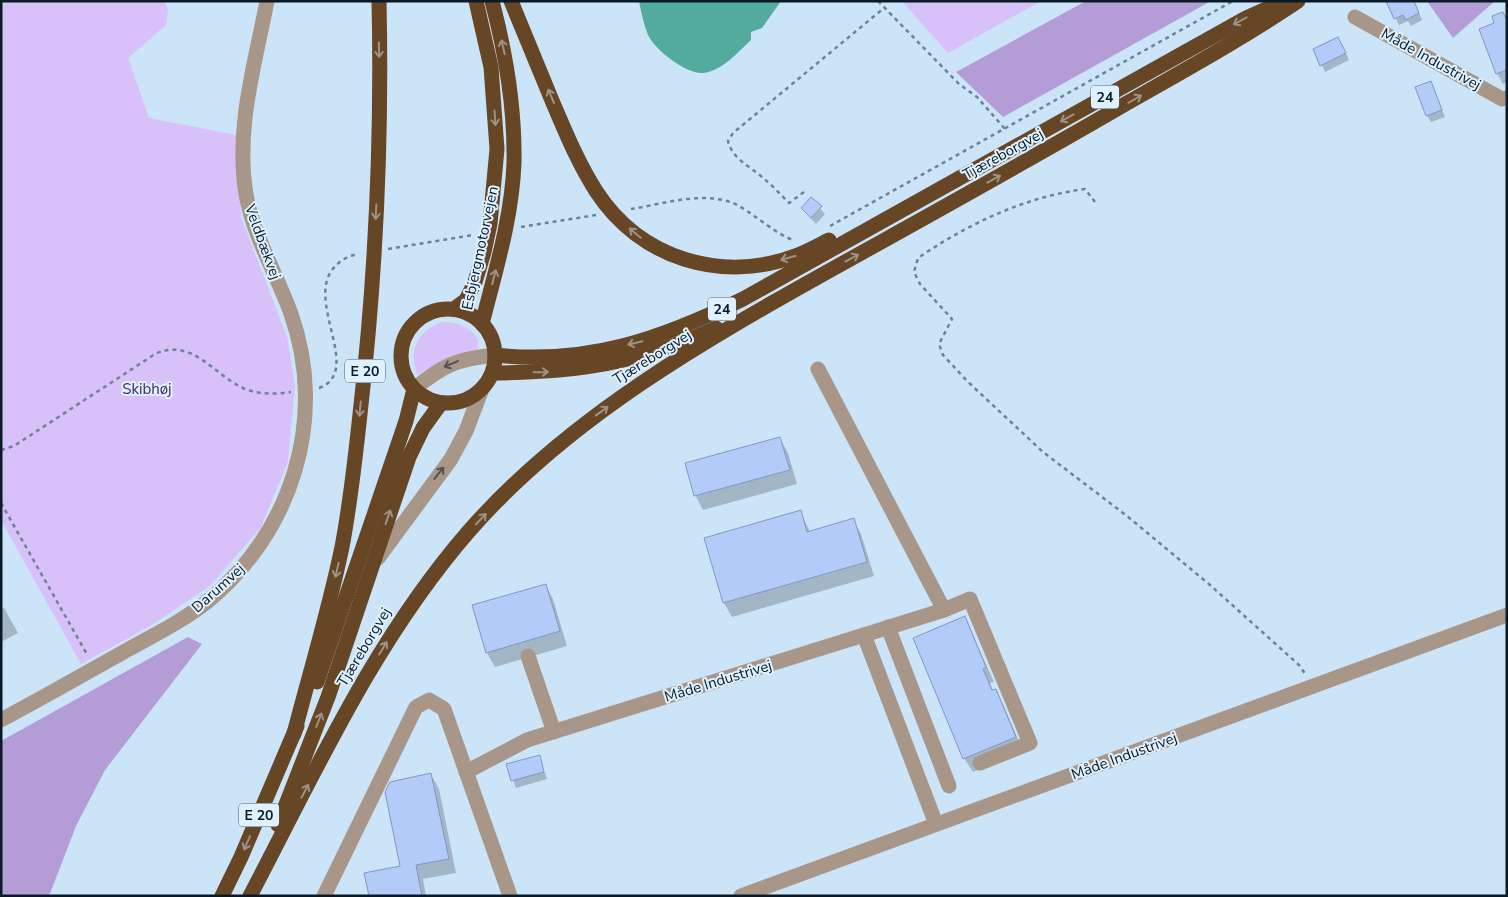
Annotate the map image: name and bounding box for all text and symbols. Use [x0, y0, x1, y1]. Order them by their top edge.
one-way arrow [1232, 16, 1247, 26]
street label: Måde Industrivej [1377, 23, 1485, 95]
one-way arrow [498, 39, 507, 55]
one-way arrow [375, 42, 384, 58]
road number: 24 [1091, 85, 1119, 108]
one-way arrow [546, 89, 555, 104]
one-way arrow [1128, 93, 1142, 103]
one-way arrow [490, 110, 500, 126]
one-way arrow [1061, 113, 1075, 123]
street label: Tjæreborgvej [959, 124, 1047, 184]
one-way arrow [986, 174, 1001, 184]
street label: Esbjergmotorvejen [457, 184, 503, 312]
street label: Veldbækvej [240, 201, 286, 282]
one-way arrow [372, 204, 381, 220]
one-way arrow [628, 227, 641, 239]
one-way arrow [844, 253, 858, 263]
one-way arrow [780, 254, 796, 263]
one-way arrow [490, 269, 499, 285]
road number: 24 [708, 298, 736, 320]
street label: Tjæreborgvej [609, 325, 695, 389]
one-way arrow [628, 339, 644, 348]
road number: E 20 [345, 360, 385, 382]
one-way arrow [444, 360, 459, 370]
one-way arrow [532, 367, 549, 377]
park label: Skibhøj [122, 379, 172, 399]
one-way arrow [356, 401, 365, 417]
one-way arrow [595, 406, 609, 416]
one-way arrow [434, 467, 445, 480]
one-way arrow [384, 509, 394, 525]
one-way arrow [475, 512, 487, 525]
street label: Darumvej [187, 559, 249, 617]
one-way arrow [332, 561, 341, 577]
street label: Tjæreborgvej [333, 604, 395, 690]
one-way arrow [378, 641, 388, 655]
street label: Måde Industrivej [662, 655, 774, 707]
one-way arrow [315, 713, 324, 728]
street label: Måde Industrivej [1068, 728, 1180, 784]
one-way arrow [300, 783, 310, 798]
road number: E 20 [239, 804, 279, 826]
one-way arrow [242, 835, 252, 850]

